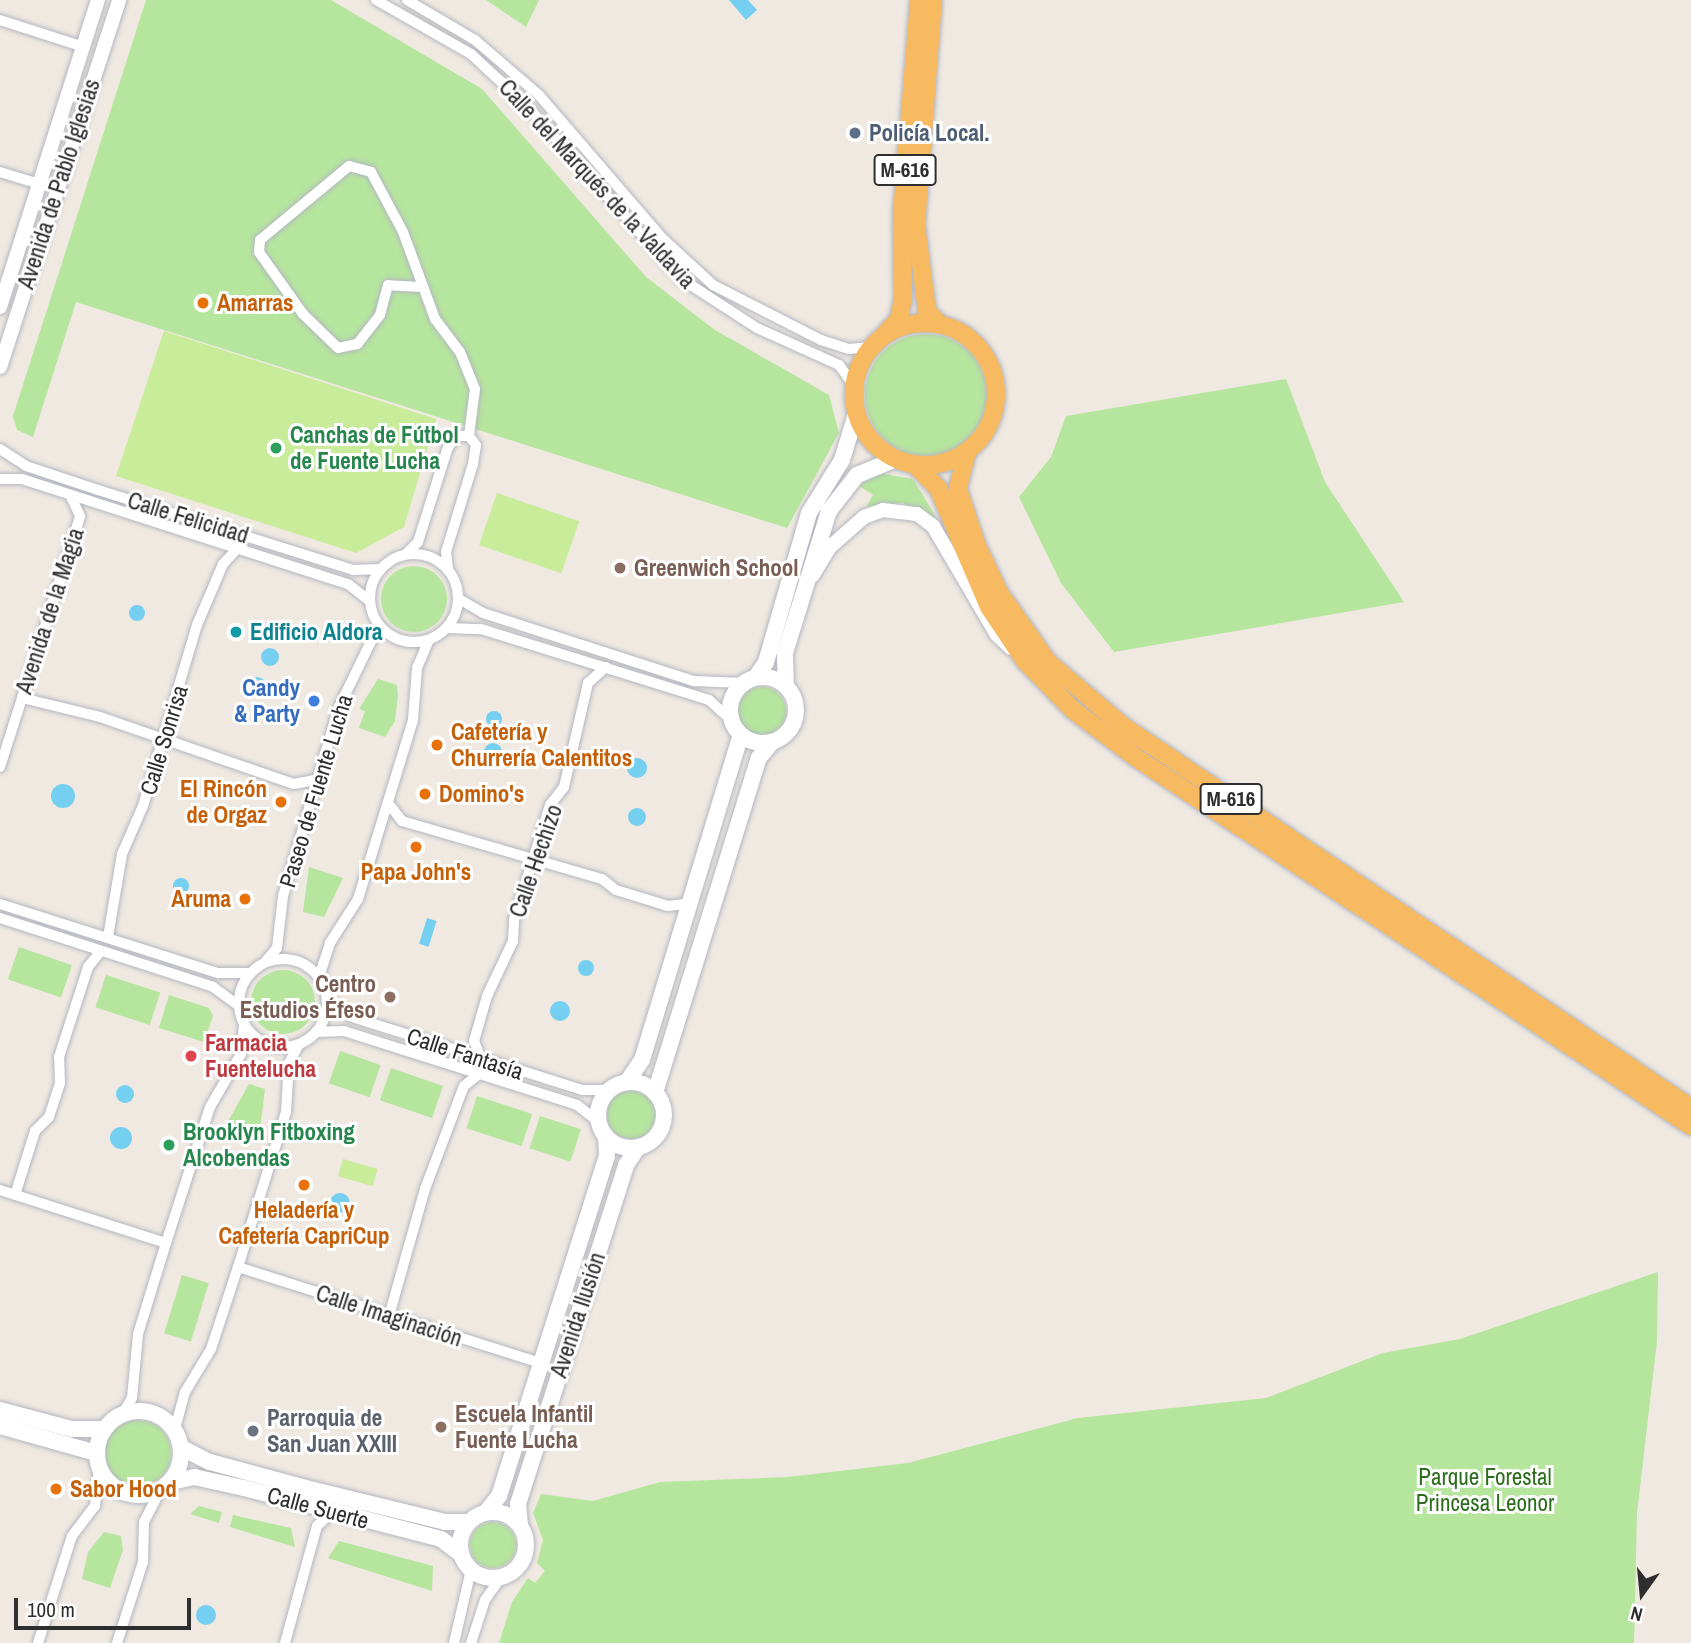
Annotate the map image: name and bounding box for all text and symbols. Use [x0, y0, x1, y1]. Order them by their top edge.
street label: Calle del Marqués de la Valdavia [493, 74, 701, 294]
street label: Avenida de Pablo Iglesias [12, 76, 106, 292]
place label: Policía Local. [869, 119, 990, 147]
marker: Policía Local. [847, 125, 863, 141]
road number: M-616 [874, 152, 936, 188]
place label: Amarras [217, 289, 294, 317]
marker: Amarras [195, 295, 211, 311]
place label: Canchas de Fútbol de Fuente Lucha [290, 421, 459, 475]
marker: Canchas de Fútbol de Fuente Lucha [268, 440, 284, 456]
street label: Calle Felicidad [124, 487, 252, 549]
street label: Avenida de la Magia [10, 525, 90, 697]
place label: Greenwich School [634, 554, 799, 582]
marker: Greenwich School [612, 560, 628, 576]
place label: Edificio Aldora [250, 618, 383, 646]
marker: Edificio Aldora [228, 624, 244, 640]
place label: Candy & Party [234, 674, 300, 728]
street label: Calle Sonrisa [134, 682, 194, 798]
street label: Paseo de Fuente Lucha [274, 691, 358, 891]
marker: Candy & Party [306, 693, 322, 709]
place label: Cafetería y Churrería Calentitos [451, 718, 632, 772]
marker: Cafetería y Churrería Calentitos [429, 737, 445, 753]
place label: El Rincón de Orgaz [180, 775, 267, 829]
place label: Domino's [439, 780, 524, 808]
road number: M-616 [1200, 782, 1262, 816]
marker: Domino's [417, 786, 433, 802]
marker: El Rincón de Orgaz [273, 794, 289, 810]
street label: Calle Hechizo [504, 801, 568, 921]
marker: Papa John's [408, 839, 424, 855]
place label: Papa John's [361, 858, 471, 886]
place label: Aruma [171, 885, 231, 913]
marker: Aruma [237, 891, 253, 907]
place label: Centro Estudios Éfeso [240, 970, 376, 1024]
marker: Centro Estudios Éfeso [382, 989, 398, 1005]
street label: Calle Fantasía [403, 1022, 527, 1086]
place label: Farmacia Fuentelucha [205, 1029, 316, 1083]
marker: Farmacia Fuentelucha [183, 1048, 199, 1064]
place label: Brooklyn Fitboxing Alcobendas [183, 1118, 355, 1172]
marker: Brooklyn Fitboxing Alcobendas [161, 1137, 177, 1153]
marker: Heladería y Cafetería CapriCup [296, 1177, 312, 1193]
place label: Heladería y Cafetería CapriCup [219, 1196, 389, 1250]
street label: Avenida Ilusión [545, 1249, 611, 1381]
street label: Calle Imaginación [312, 1279, 466, 1353]
place label: Escuela Infantil Fuente Lucha [455, 1400, 593, 1454]
place label: Parroquia de San Juan XXIII [267, 1404, 397, 1458]
marker: Escuela Infantil Fuente Lucha [433, 1419, 449, 1435]
marker: Parroquia de San Juan XXIII [245, 1423, 261, 1439]
park label: Parque Forestal Princesa Leonor [1416, 1463, 1554, 1517]
place label: Sabor Hood [70, 1475, 177, 1503]
marker: Sabor Hood [48, 1481, 64, 1497]
street label: Calle Suerte [264, 1481, 372, 1535]
north arrow [1607, 1559, 1677, 1629]
scale bar [18, 1584, 194, 1628]
text: 100 m [27, 1595, 75, 1624]
text: N [1628, 1600, 1645, 1628]

